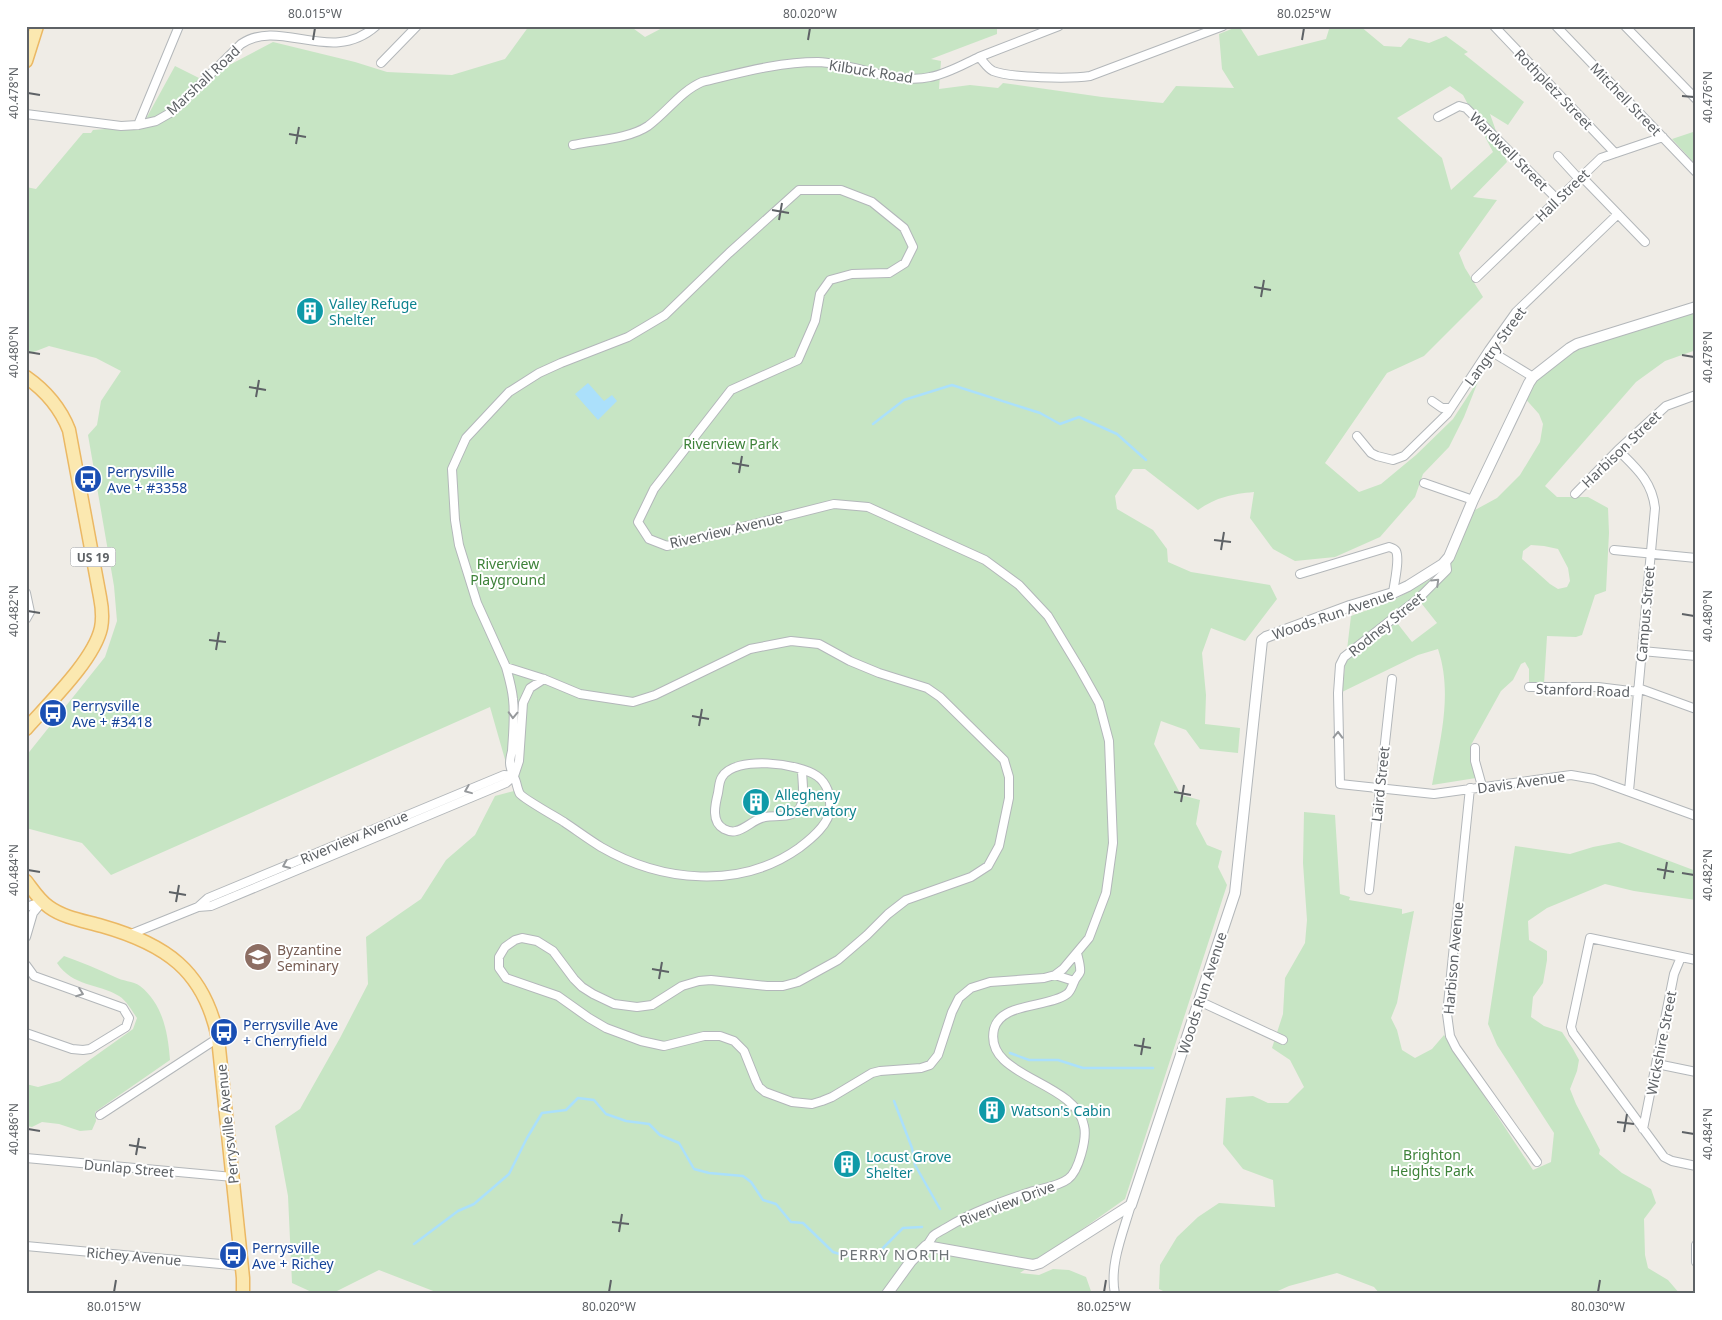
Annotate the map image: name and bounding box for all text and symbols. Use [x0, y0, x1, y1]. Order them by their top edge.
text: 80.015°W [288, 5, 342, 22]
text: 80.020°W [783, 5, 837, 22]
text: 80.025°W [1277, 5, 1331, 22]
street label: Marshall Road [162, 41, 244, 119]
street label: Rothpletz Street [1511, 45, 1597, 133]
street label: Kilbuck Road [828, 55, 914, 87]
street label: Mitchell Street [1586, 58, 1666, 140]
text: 40.478°N [5, 67, 22, 119]
text: 40.476°N [1699, 71, 1716, 123]
street label: Wardwell Street [1466, 108, 1552, 194]
street label: Hall Street [1531, 164, 1593, 226]
place label: Valley Refuge Shelter [329, 294, 417, 329]
building icon: Valley Refuge Shelter [295, 296, 325, 326]
street label: Langtry Street [1460, 303, 1530, 389]
text: 40.480°N [5, 326, 22, 378]
text: 40.478°N [1699, 331, 1716, 383]
street label: Harbison Street [1577, 406, 1665, 492]
park label: Riverview Park [683, 434, 779, 453]
place label: Perrysville Ave + #3358 [107, 462, 187, 497]
bus stop icon: Perrysville Ave + #3358 [73, 464, 103, 494]
street label: Riverview Avenue [668, 508, 784, 552]
road number: US 19 [70, 548, 116, 566]
park label: Riverview Playground [470, 554, 546, 589]
street label: Campus Street [1631, 565, 1659, 663]
one-way arrow [1430, 579, 1439, 588]
street label: Woods Run Avenue [1270, 584, 1396, 644]
text: 40.482°N [5, 585, 22, 637]
street label: Rodney Street [1344, 588, 1428, 660]
text: 40.480°N [1699, 590, 1716, 642]
street label: Stanford Road [1536, 679, 1630, 701]
place label: Perrysville Ave + #3418 [72, 696, 152, 731]
bus stop icon: Perrysville Ave + #3418 [38, 698, 68, 728]
one-way arrow [508, 712, 518, 720]
one-way arrow [1333, 731, 1344, 739]
street label: Laird Street [1367, 745, 1393, 823]
street label: Davis Avenue [1476, 766, 1566, 798]
one-way arrow [464, 783, 473, 794]
place label: Allegheny Observatory [775, 785, 857, 820]
building icon: Allegheny Observatory [741, 787, 771, 817]
street label: Riverview Avenue [297, 806, 411, 868]
text: 40.484°N [5, 844, 22, 896]
text: 40.482°N [1699, 849, 1716, 901]
one-way arrow [282, 859, 291, 870]
street label: Harbison Avenue [1439, 901, 1467, 1015]
street label: Woods Run Avenue [1173, 929, 1231, 1057]
place label: Byzantine Seminary [277, 940, 342, 975]
school or university icon: Byzantine Seminary [243, 942, 273, 972]
one-way arrow [75, 987, 84, 997]
street label: Wickshire Street [1642, 989, 1680, 1097]
place label: Perrysville Ave + Cherryfield [243, 1015, 338, 1050]
bus stop icon: Perrysville Ave + Cherryfield [209, 1017, 239, 1047]
street label: Perrysville Avenue [211, 1063, 243, 1185]
building icon: Watson's Cabin [977, 1095, 1007, 1125]
place label: Watson's Cabin [1011, 1101, 1111, 1120]
text: 40.486°N [5, 1103, 22, 1155]
text: 40.484°N [1699, 1108, 1716, 1160]
park label: Brighton Heights Park [1390, 1145, 1475, 1180]
place label: Locust Grove Shelter [866, 1147, 952, 1182]
building icon: Locust Grove Shelter [832, 1149, 862, 1179]
street label: Dunlap Street [83, 1155, 175, 1181]
street label: Riverview Drive [957, 1176, 1058, 1230]
place label: Perrysville Ave + Richey [252, 1238, 335, 1273]
bus stop icon: Perrysville Ave + Richey [218, 1240, 248, 1270]
street label: Richey Avenue [86, 1242, 182, 1270]
district label: PERRY NORTH [839, 1244, 951, 1264]
text: 80.015°W [87, 1298, 141, 1315]
text: 80.020°W [582, 1298, 636, 1315]
text: 80.025°W [1077, 1298, 1131, 1315]
text: 80.030°W [1571, 1298, 1625, 1315]

